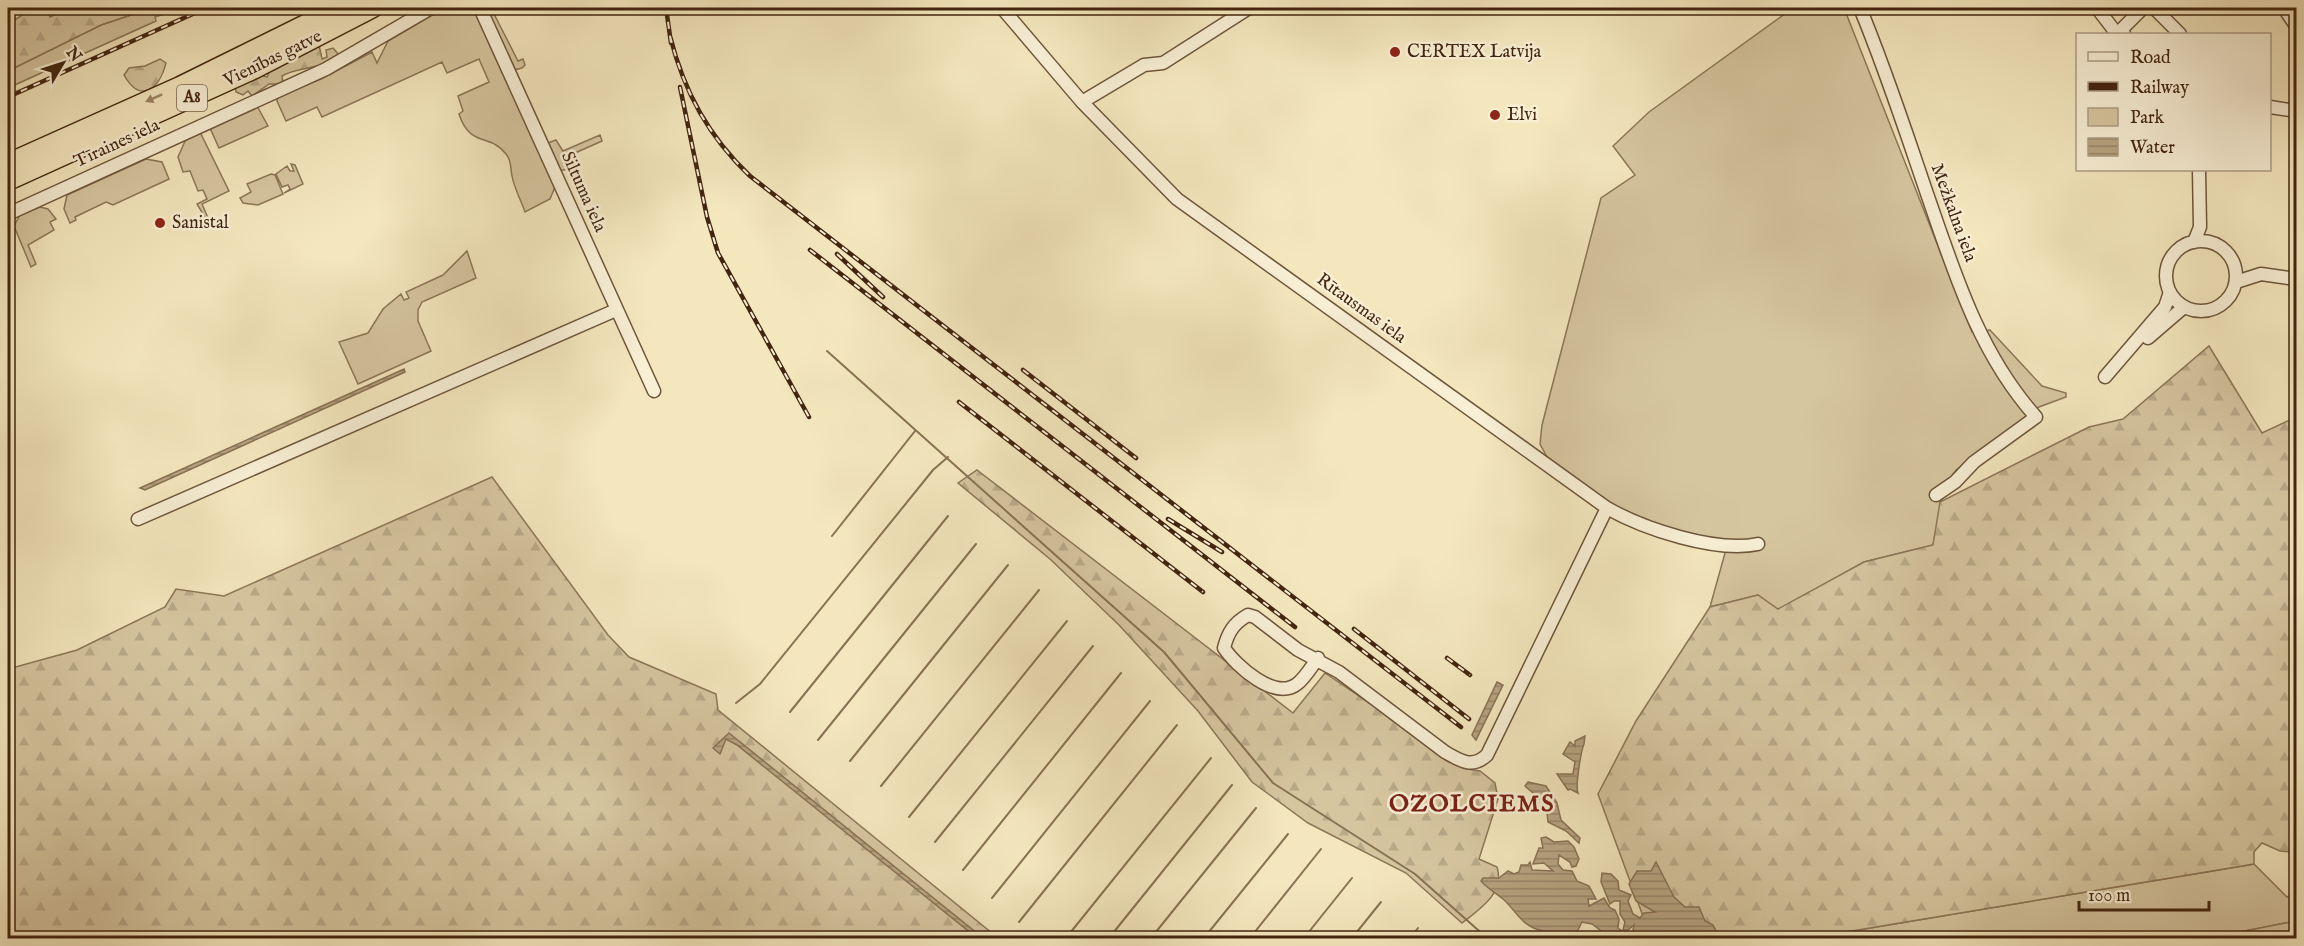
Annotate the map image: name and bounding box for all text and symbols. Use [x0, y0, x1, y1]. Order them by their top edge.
street label: Vienības gatve [219, 25, 326, 93]
north arrow [33, 33, 93, 93]
legend [2076, 33, 2271, 171]
place label: CERTEX Latvija [1407, 41, 1542, 64]
text: N [60, 42, 85, 67]
marker: CERTEX Latvija [1388, 45, 1402, 59]
text: Road [2130, 47, 2171, 70]
text: Railway [2130, 77, 2189, 100]
road number: A8 [177, 85, 207, 111]
one-way arrow [145, 93, 162, 102]
place label: Elvi [1507, 104, 1537, 127]
text: Park [2130, 107, 2165, 130]
marker: Elvi [1488, 108, 1502, 122]
street label: Tīraines iela [71, 114, 164, 174]
text: Water [2130, 137, 2175, 160]
street label: Siltuma iela [555, 148, 611, 236]
street label: Mežkalna iela [1925, 161, 1981, 265]
place label: Sanistal [172, 212, 229, 235]
marker: Sanistal [153, 216, 167, 230]
street label: Rītausmas iela [1312, 269, 1411, 349]
district label: OZOLCIEMS [1389, 789, 1555, 820]
scale bar [2079, 874, 2210, 912]
text: 100 m [2088, 885, 2130, 908]

